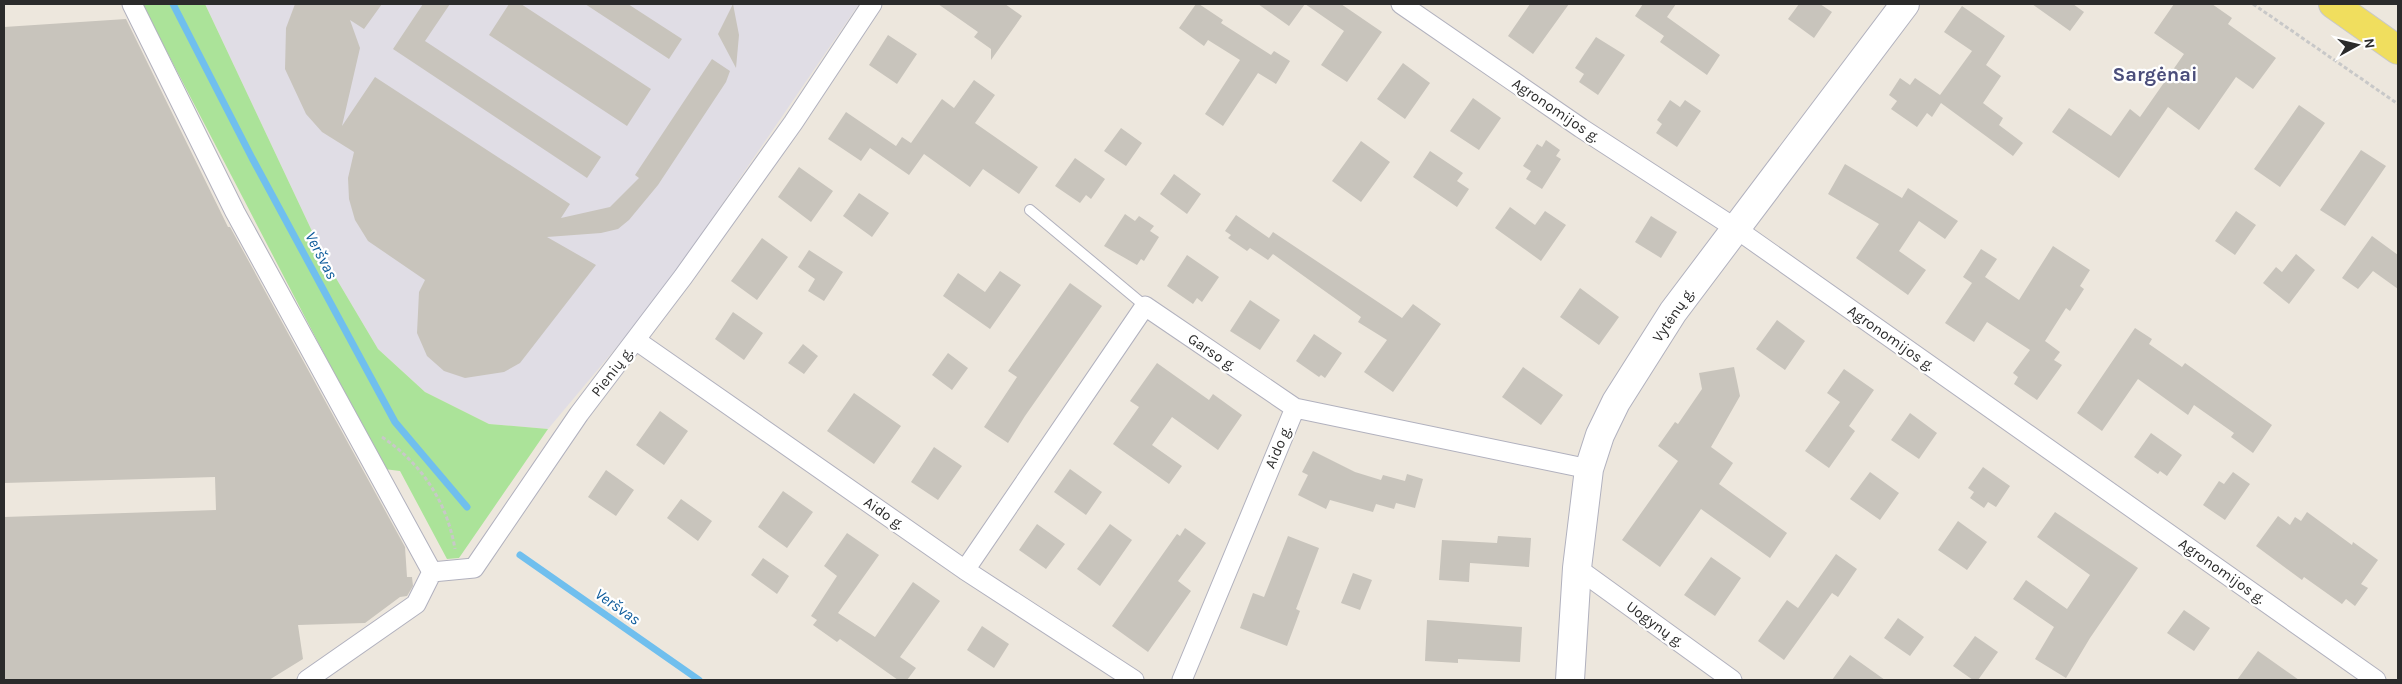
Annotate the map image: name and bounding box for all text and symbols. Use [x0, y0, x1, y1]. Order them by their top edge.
north arrow [2332, 20, 2382, 70]
text: N [2360, 37, 2378, 49]
district label: Sargėnai [2112, 63, 2198, 86]
street label: Agronomijos g. [1509, 74, 1604, 146]
water label: Veršvas [301, 228, 342, 283]
street label: Vytėnų g. [1648, 284, 1698, 346]
street label: Agronomijos g. [1844, 301, 1938, 375]
street label: Garso g. [1185, 329, 1240, 375]
street label: Pienių g. [587, 343, 637, 400]
street label: Aido g. [1261, 423, 1295, 471]
street label: Aido g. [860, 493, 908, 533]
street label: Agronomijos g. [2175, 534, 2269, 608]
water label: Veršvas [591, 584, 644, 629]
street label: Uogynų g. [1623, 597, 1687, 651]

